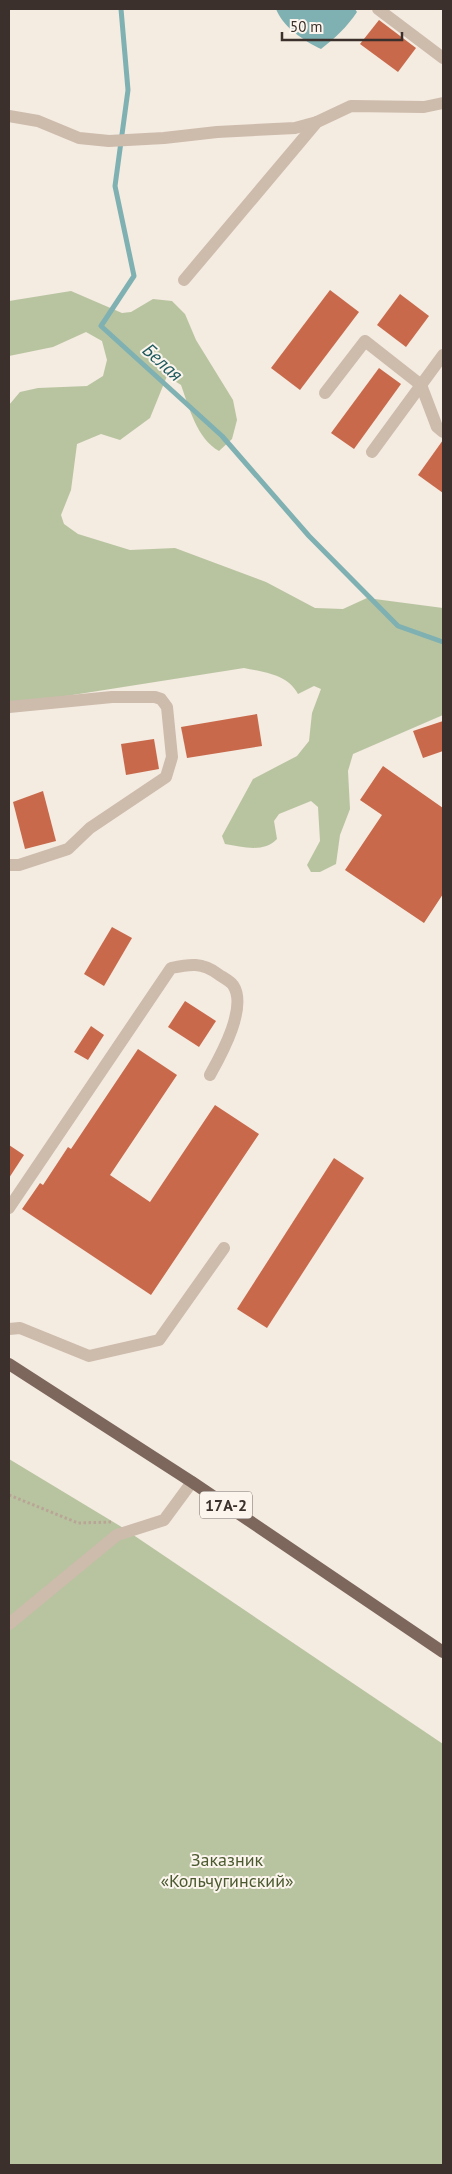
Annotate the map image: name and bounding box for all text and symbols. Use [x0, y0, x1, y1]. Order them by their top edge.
scale bar [282, 10, 402, 42]
text: 50 m [290, 17, 323, 36]
water label: Белая [138, 338, 188, 386]
road number: 17А-2 [200, 1492, 252, 1518]
park label: Заказник «Кольчугинский» [160, 1848, 294, 1892]

